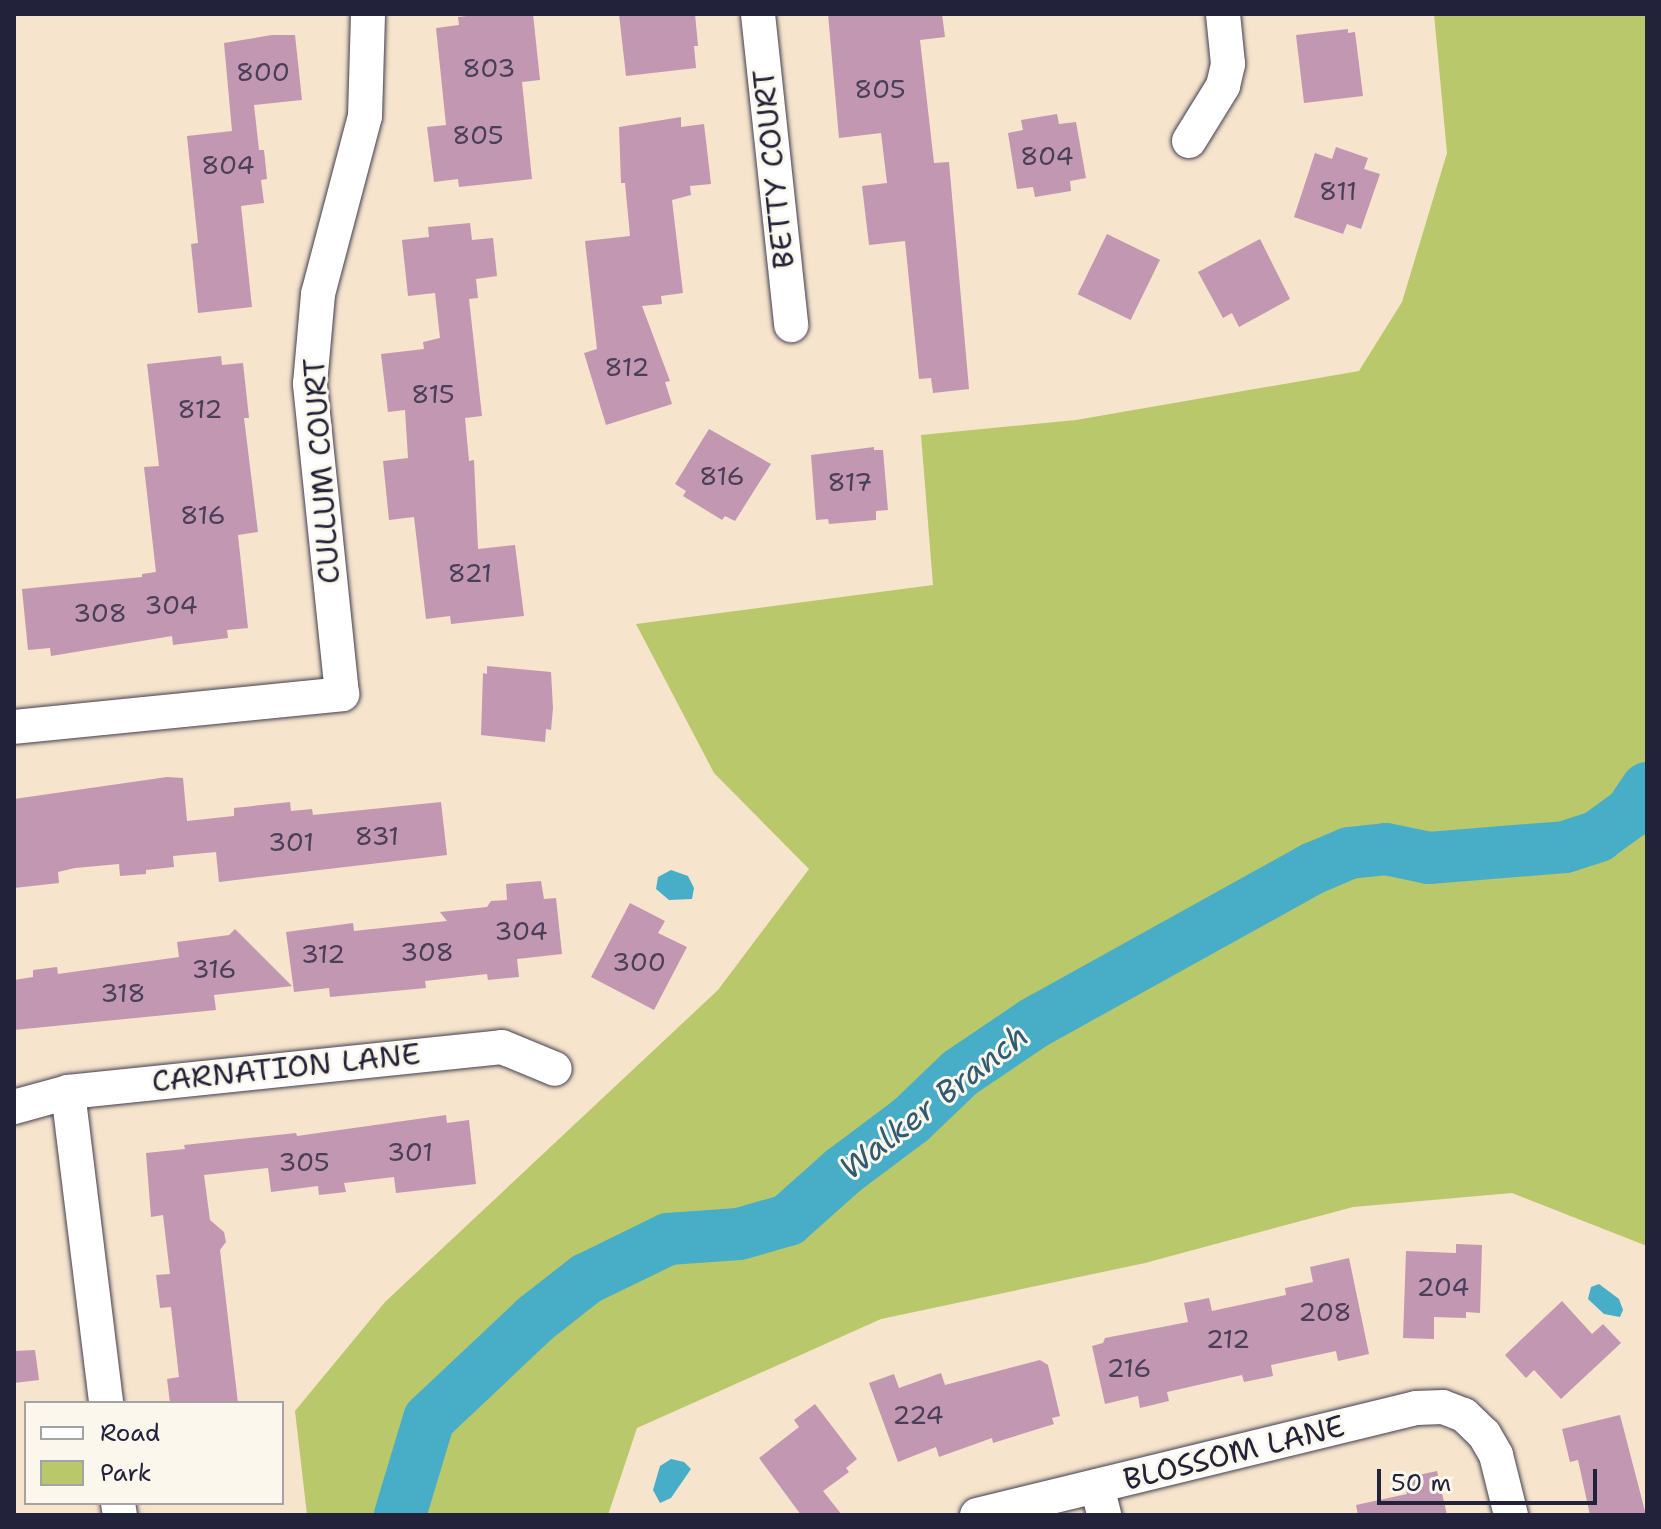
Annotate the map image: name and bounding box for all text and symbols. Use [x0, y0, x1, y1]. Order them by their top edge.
house number: 803 [463, 52, 515, 84]
house number: 800 [236, 56, 290, 88]
street label: BETTY COURT [746, 68, 802, 270]
house number: 805 [854, 73, 906, 105]
house number: 805 [452, 119, 504, 151]
house number: 804 [1020, 140, 1074, 172]
house number: 804 [201, 149, 255, 181]
house number: 811 [1319, 175, 1357, 207]
house number: 812 [605, 351, 649, 383]
street label: CULLUM COURT [296, 357, 348, 585]
house number: 815 [411, 378, 455, 410]
house number: 812 [178, 393, 222, 425]
house number: 816 [699, 460, 745, 492]
house number: 817 [828, 466, 872, 498]
house number: 816 [180, 499, 226, 531]
house number: 821 [448, 557, 492, 589]
house number: 304 [144, 589, 198, 621]
house number: 308 [73, 597, 127, 629]
house number: 831 [355, 820, 399, 852]
house number: 301 [268, 826, 314, 858]
house number: 304 [494, 915, 548, 947]
house number: 308 [400, 936, 454, 968]
house number: 312 [301, 938, 345, 970]
house number: 300 [612, 946, 666, 978]
house number: 316 [191, 953, 237, 985]
house number: 318 [100, 977, 146, 1009]
water label: Walker Branch [832, 1016, 1036, 1188]
street label: CARNATION LANE [150, 1036, 422, 1100]
house number: 301 [387, 1136, 433, 1168]
house number: 305 [278, 1146, 330, 1178]
house number: 204 [1417, 1271, 1469, 1303]
house number: 208 [1298, 1296, 1352, 1328]
house number: 212 [1206, 1323, 1250, 1355]
house number: 216 [1106, 1352, 1152, 1384]
house number: 224 [892, 1399, 944, 1431]
legend [24, 1401, 284, 1505]
street label: BLOSSOM LANE [1120, 1408, 1348, 1498]
text: Road [100, 1417, 160, 1449]
scale bar [1381, 1453, 1601, 1503]
text: Park [100, 1457, 152, 1489]
text: 50 m [1391, 1467, 1451, 1499]

